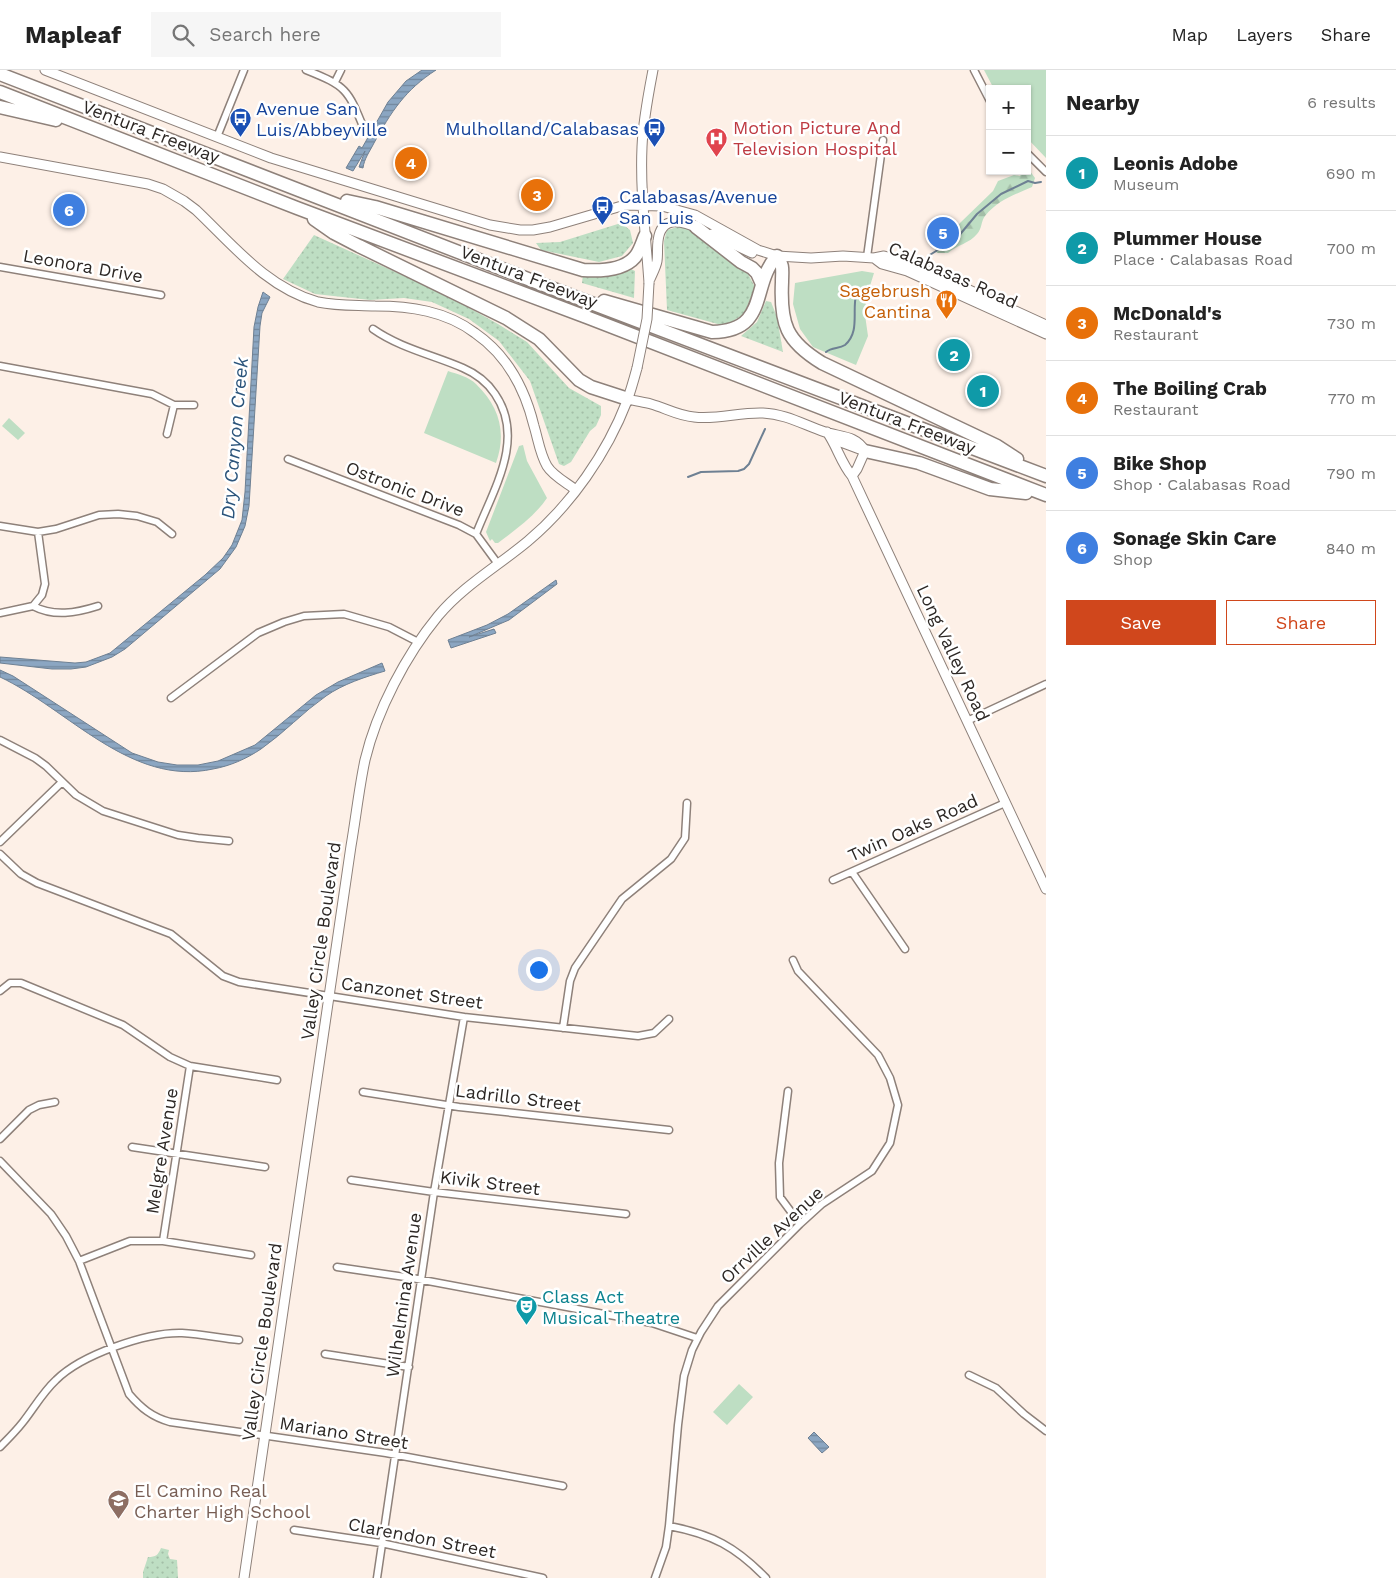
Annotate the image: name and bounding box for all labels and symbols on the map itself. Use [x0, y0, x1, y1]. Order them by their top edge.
street label: Ventura Freeway [79, 96, 224, 168]
place label: Avenue San Luis/Abbeyville [256, 98, 387, 140]
bus stop icon: Avenue San Luis/Abbeyville [228, 107, 252, 138]
bus stop icon: Mulholland/Calabasas [643, 117, 667, 148]
place label: Motion Picture And Television Hospital [733, 117, 901, 159]
place label: Mulholland/Calabasas [445, 118, 639, 139]
hospital icon: Motion Picture And Television Hospital [705, 126, 729, 157]
pin: 4 [395, 144, 427, 182]
pin: 3 [521, 176, 553, 214]
place label: Calabasas/Avenue San Luis [619, 186, 778, 228]
pin: 6 [53, 191, 85, 229]
bus stop icon: Calabasas/Avenue San Luis [591, 195, 615, 226]
pin: 5 [927, 214, 959, 252]
street label: Calabasas Road [885, 237, 1021, 312]
street label: Ventura Freeway [457, 241, 602, 313]
street label: Leonora Drive [21, 245, 145, 286]
place label: Sagebrush Cantina [839, 280, 931, 322]
restaurant icon: Sagebrush Cantina [935, 289, 959, 320]
pin: 2 [938, 336, 970, 374]
water label: Dry Canyon Creek [216, 355, 253, 520]
pin: 1 [967, 372, 999, 410]
street label: Ventura Freeway [835, 387, 980, 459]
street label: Ostronic Drive [343, 456, 467, 521]
street label: Long Valley Road [913, 581, 994, 724]
street label: Twin Oaks Road [845, 789, 981, 866]
street label: Valley Circle Boulevard [296, 840, 345, 1041]
your location [526, 957, 552, 983]
street label: Canzonet Street [340, 972, 485, 1013]
street label: Ladrillo Street [454, 1079, 583, 1116]
street label: Melgre Avenue [141, 1086, 182, 1215]
street label: Kivik Street [439, 1166, 542, 1199]
street label: Orrville Avenue [716, 1182, 827, 1288]
street label: Wilhelmina Avenue [382, 1211, 425, 1379]
street label: Valley Circle Boulevard [237, 1241, 286, 1442]
place label: Class Act Musical Theatre [542, 1286, 680, 1328]
theatre icon: Class Act Musical Theatre [514, 1295, 538, 1326]
street label: Mariano Street [278, 1412, 410, 1453]
place label: El Camino Real Charter High School [134, 1480, 311, 1522]
school or university icon: El Camino Real Charter High School [106, 1489, 130, 1520]
street label: Clarendon Street [346, 1513, 498, 1562]

